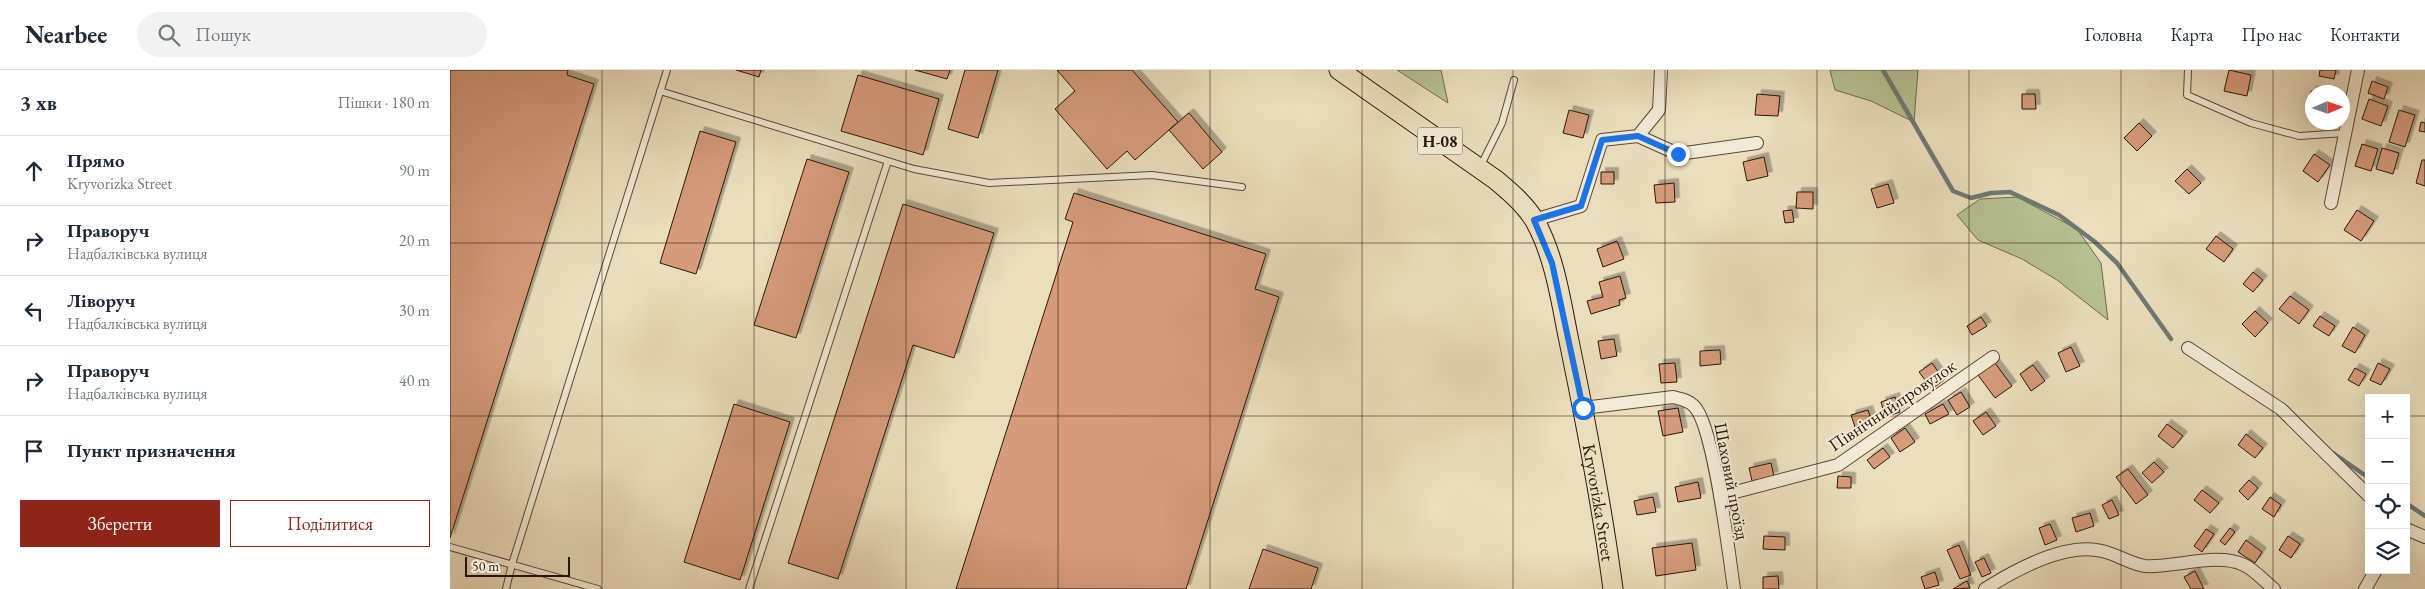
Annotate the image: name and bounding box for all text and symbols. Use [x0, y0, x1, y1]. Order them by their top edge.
search box [137, 12, 487, 57]
text: Nearbee [25, 19, 107, 50]
icon: search [155, 21, 183, 49]
text: Пошук [195, 22, 251, 47]
text: Головна [2085, 23, 2142, 46]
text: Карта [2170, 23, 2213, 46]
text: Про нас [2241, 23, 2302, 46]
text: Контакти [2330, 23, 2400, 46]
north arrow [2305, 85, 2350, 130]
text: 3 хв [20, 89, 57, 116]
text: Пішки · 180 m [337, 92, 430, 113]
road number: Н-08 [1418, 128, 1462, 154]
route end [1667, 143, 1690, 166]
text: Прямо [67, 148, 125, 173]
icon: ahead [20, 157, 48, 185]
text: 90 m [399, 160, 430, 181]
text: Kryvorizka Street [67, 173, 172, 194]
text: Праворуч [67, 218, 149, 243]
icon: right [20, 227, 48, 255]
text: 20 m [399, 230, 430, 251]
text: Надбалківська вулиця [67, 243, 207, 264]
text: Ліворуч [67, 288, 135, 313]
icon: left [20, 297, 48, 325]
text: 30 m [399, 300, 430, 321]
text: Надбалківська вулиця [67, 313, 207, 334]
street label: Північний провулок [1824, 354, 1961, 456]
text: Праворуч [67, 358, 149, 383]
icon: right [20, 367, 48, 395]
text: 40 m [399, 370, 430, 391]
text: Надбалківська вулиця [67, 383, 207, 404]
map controls [2365, 394, 2410, 574]
button: + [2365, 394, 2410, 439]
route start [1572, 397, 1595, 420]
street label: Шаховий проїзд [1709, 421, 1755, 541]
icon: arrive [20, 437, 48, 465]
text: Пункт призначення [67, 438, 236, 463]
button: − [2365, 439, 2410, 484]
street label: Kryvorizka Street [1578, 442, 1621, 563]
button: locate [2365, 484, 2410, 529]
button: Зберегти [20, 500, 220, 547]
button: Поділитися [230, 500, 430, 547]
button: layers [2365, 529, 2410, 574]
scale bar [465, 554, 570, 577]
text: 50 m [472, 557, 499, 575]

